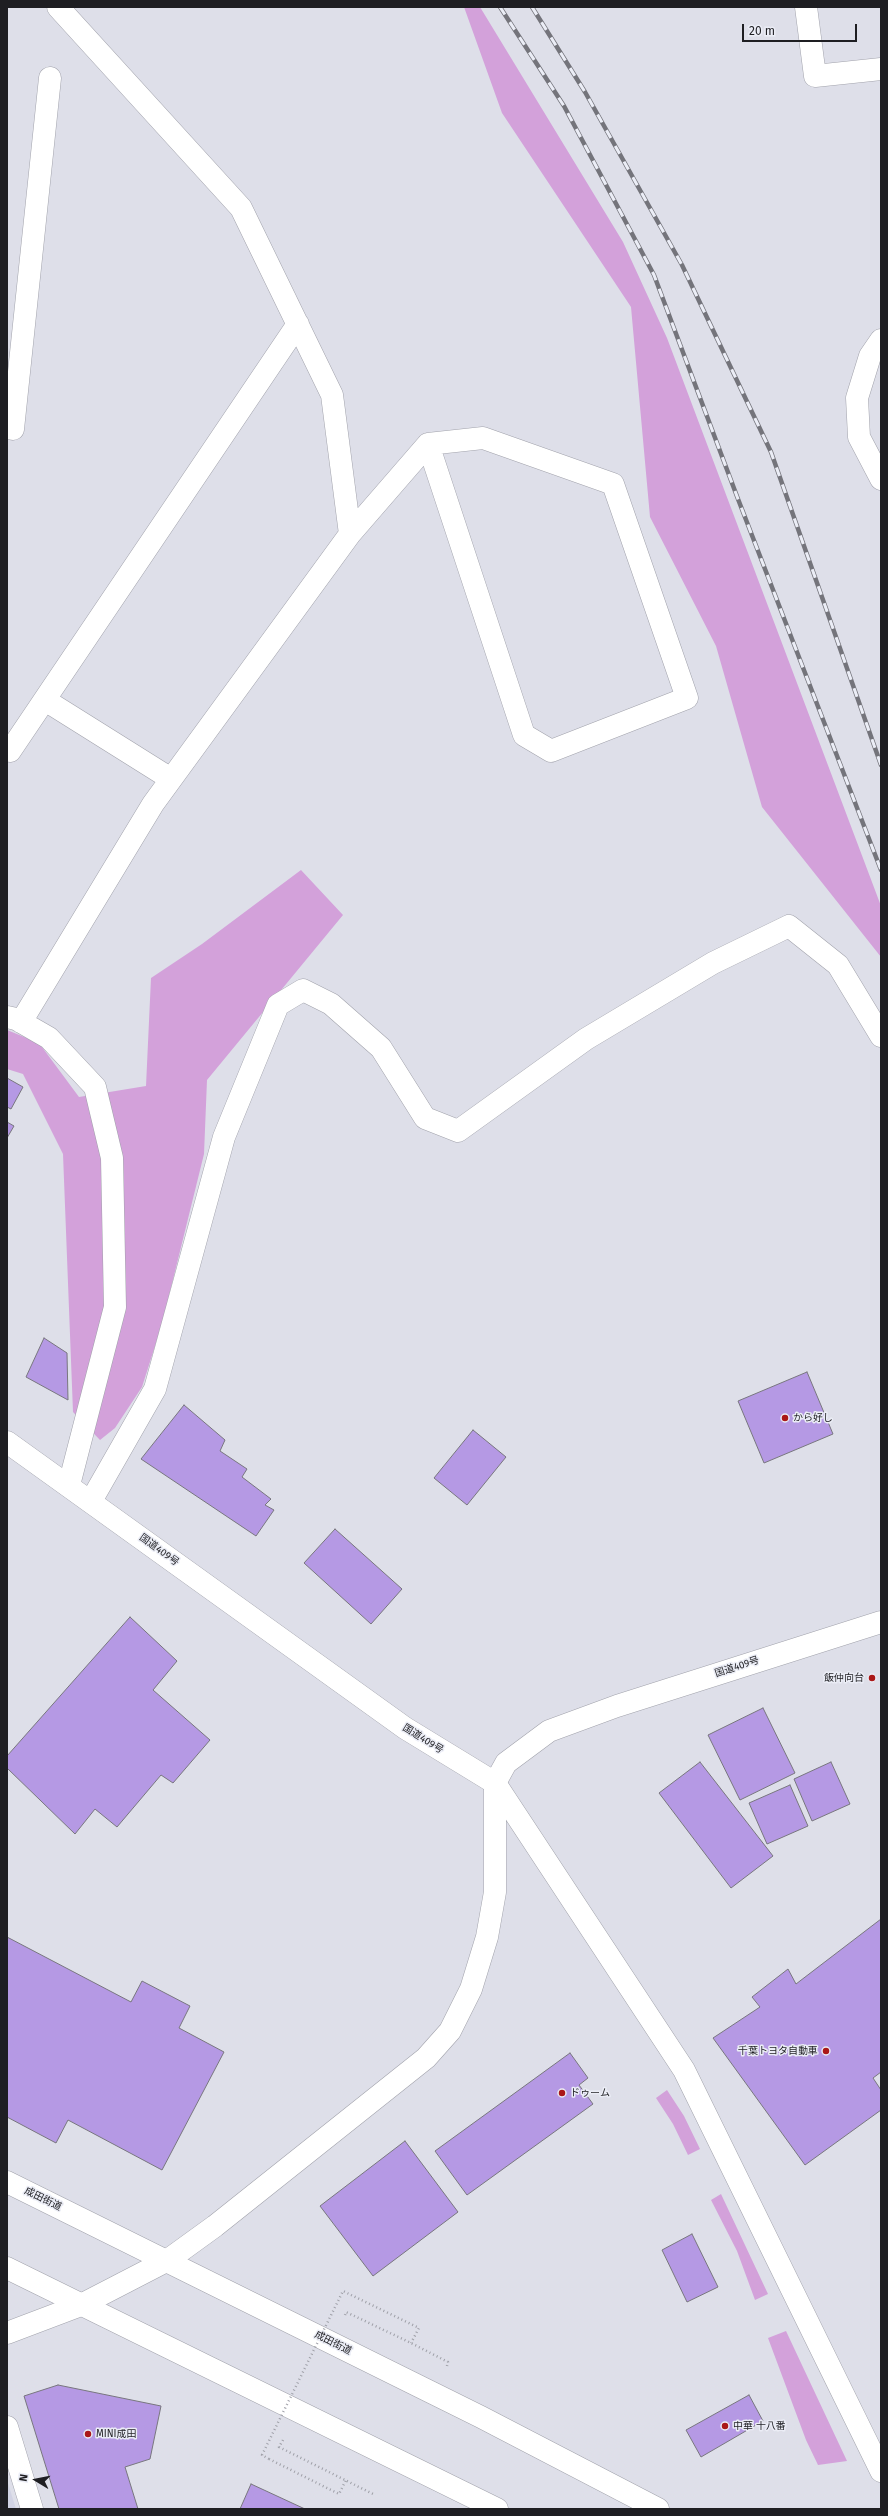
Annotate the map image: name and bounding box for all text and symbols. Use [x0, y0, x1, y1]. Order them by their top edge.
scale bar [744, 16, 859, 42]
text: 20 m [749, 24, 775, 38]
place label: から好し [793, 1412, 833, 1424]
marker: から好し [780, 1413, 790, 1423]
street label: 国道409号 [137, 1532, 181, 1568]
street label: 国道409号 [713, 1654, 761, 1680]
place label: 飯仲向台 [824, 1672, 864, 1684]
marker: 飯仲向台 [867, 1673, 877, 1683]
street label: 国道409号 [400, 1722, 446, 1756]
place label: 千葉トヨタ自動車 [738, 2045, 818, 2057]
marker: 千葉トヨタ自動車 [821, 2046, 831, 2056]
place label: ドゥーム [570, 2087, 610, 2099]
marker: ドゥーム [557, 2088, 567, 2098]
street label: 成田街道 [22, 2185, 64, 2213]
street label: 成田街道 [312, 2329, 354, 2357]
place label: 中華 十八番 [733, 2420, 786, 2432]
marker: 中華 十八番 [720, 2421, 730, 2431]
place label: MINI成田 [96, 2428, 137, 2440]
marker: MINI成田 [83, 2429, 93, 2439]
north arrow [16, 2460, 56, 2500]
text: N [17, 2473, 31, 2483]

